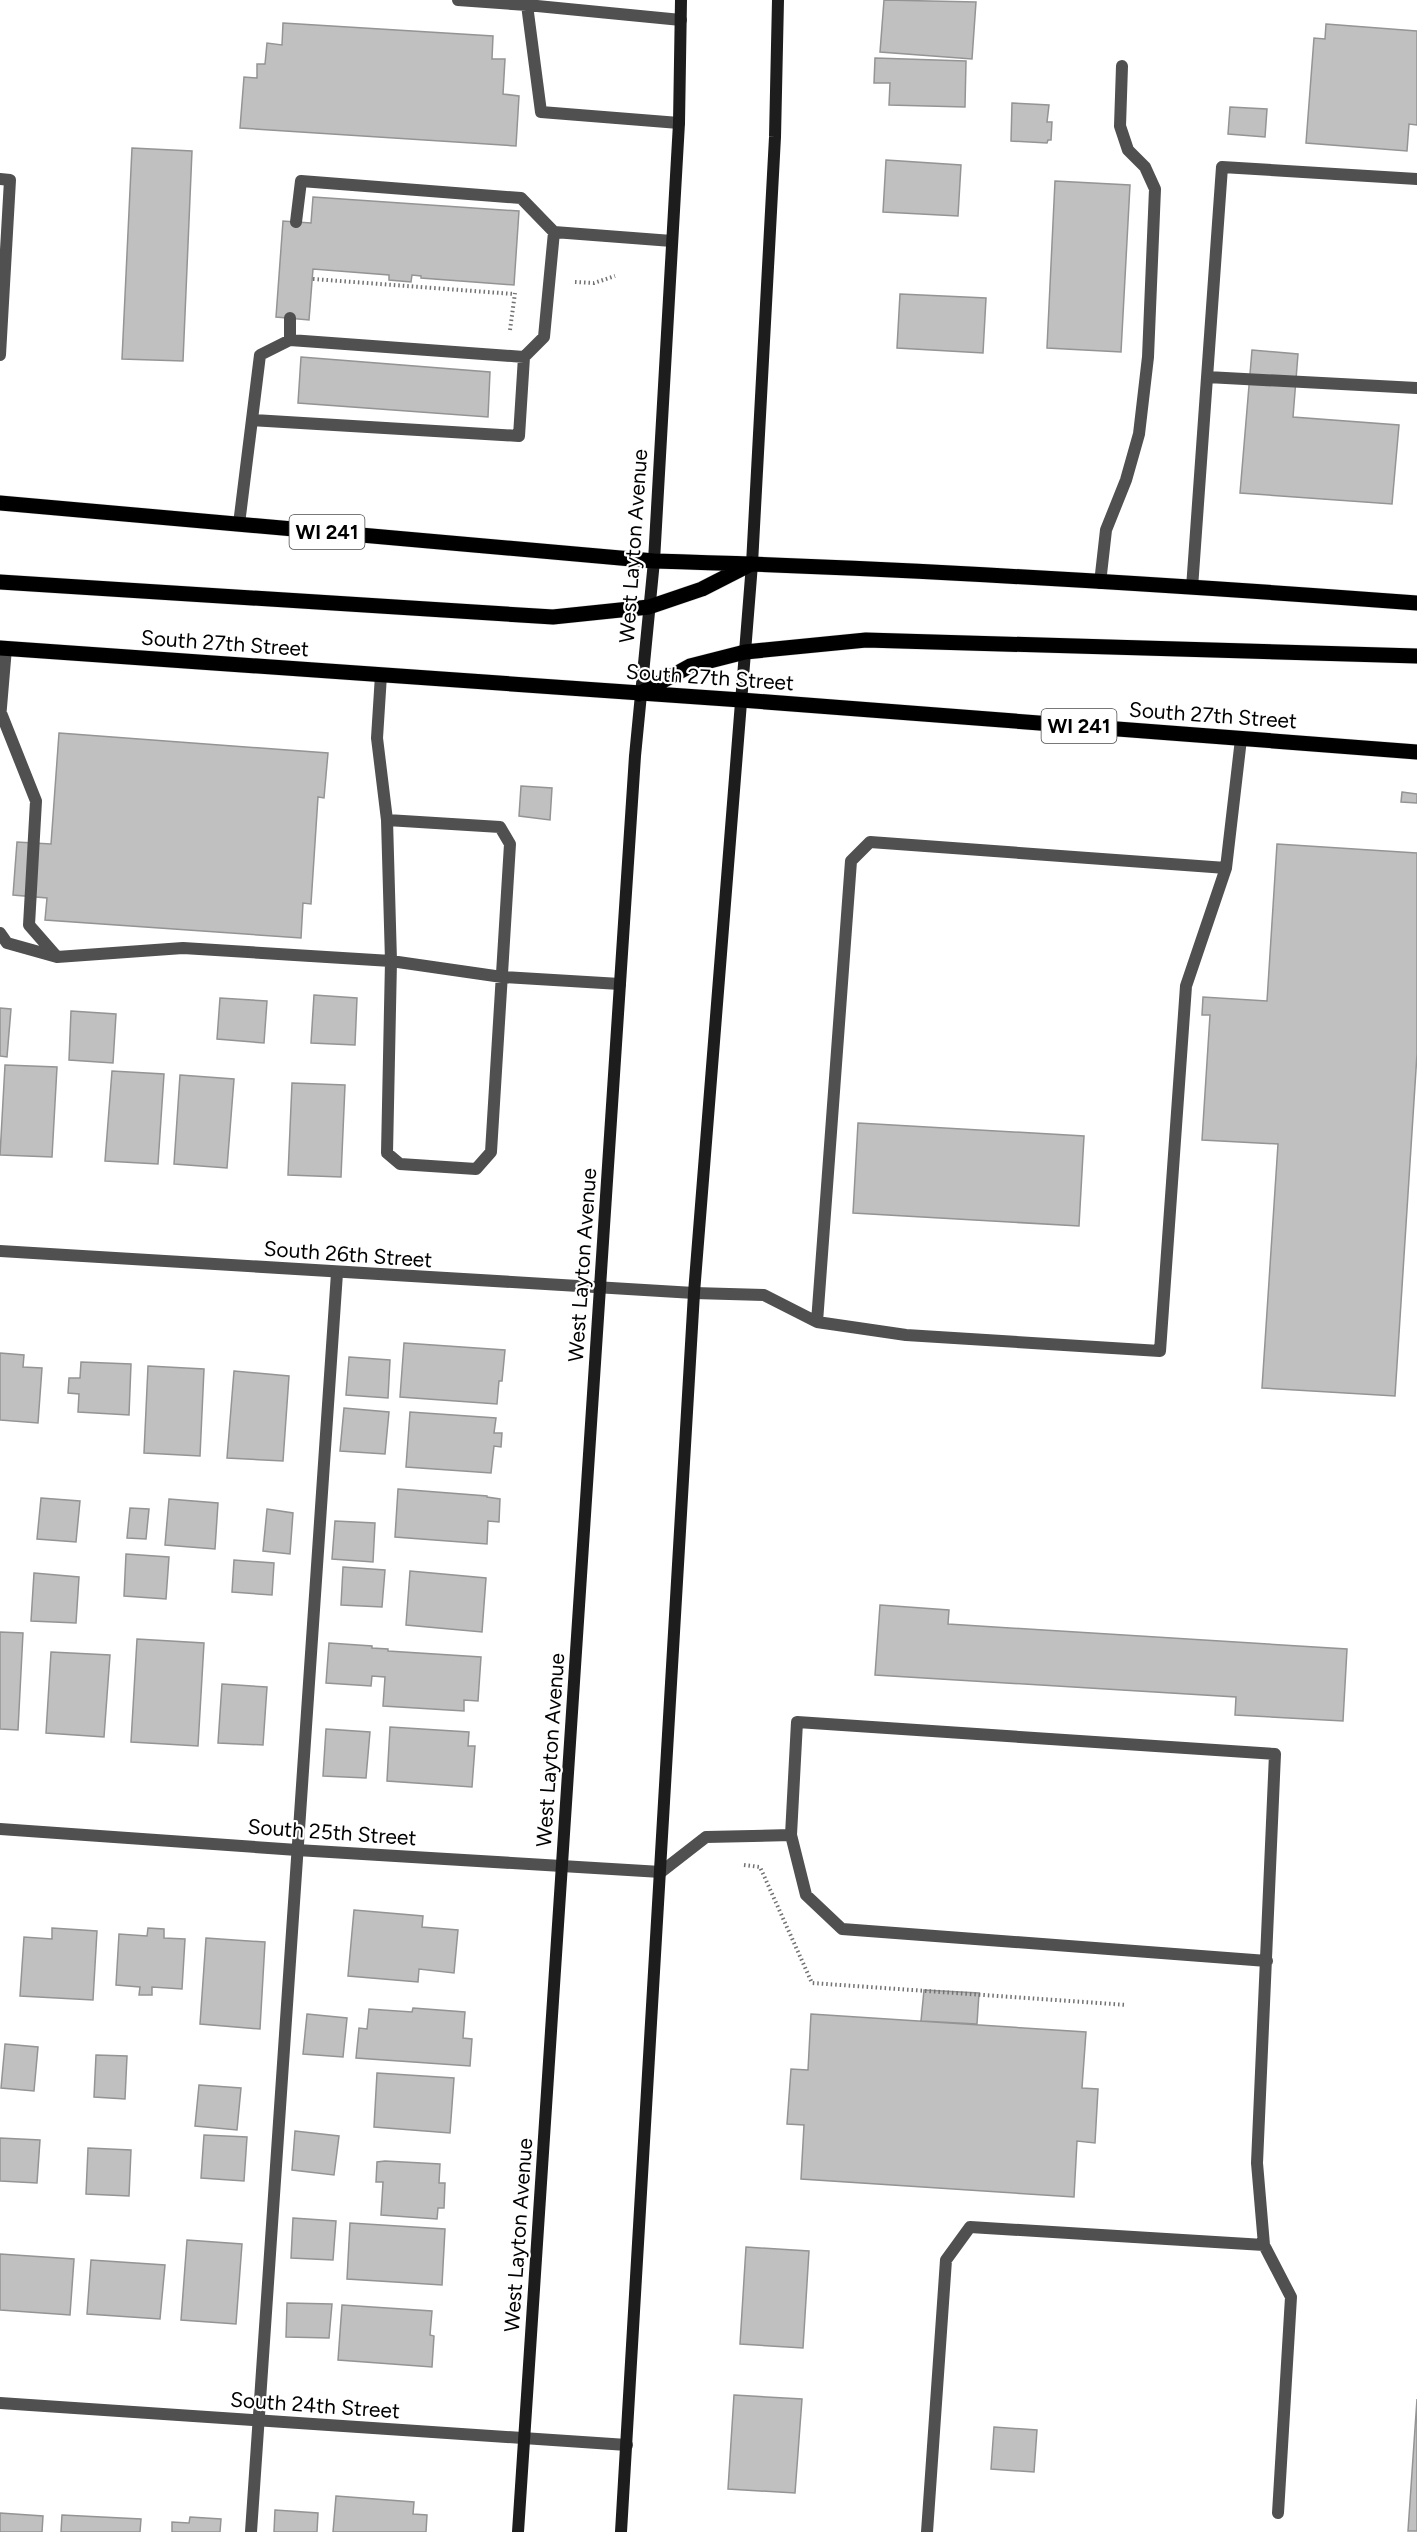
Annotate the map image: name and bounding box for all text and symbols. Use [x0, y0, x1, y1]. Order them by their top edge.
street label: West Layton Avenue [614, 448, 652, 644]
road number: WI 241 [290, 515, 364, 549]
street label: South 27th Street [140, 625, 310, 661]
street label: South 27th Street [625, 659, 795, 695]
street label: South 27th Street [1128, 697, 1298, 733]
road number: WI 241 [1042, 709, 1116, 743]
street label: West Layton Avenue [563, 1167, 601, 1363]
street label: South 26th Street [263, 1236, 433, 1272]
street label: West Layton Avenue [531, 1652, 569, 1848]
street label: South 25th Street [247, 1814, 417, 1850]
street label: West Layton Avenue [499, 2137, 537, 2333]
street label: South 24th Street [229, 2387, 401, 2423]

